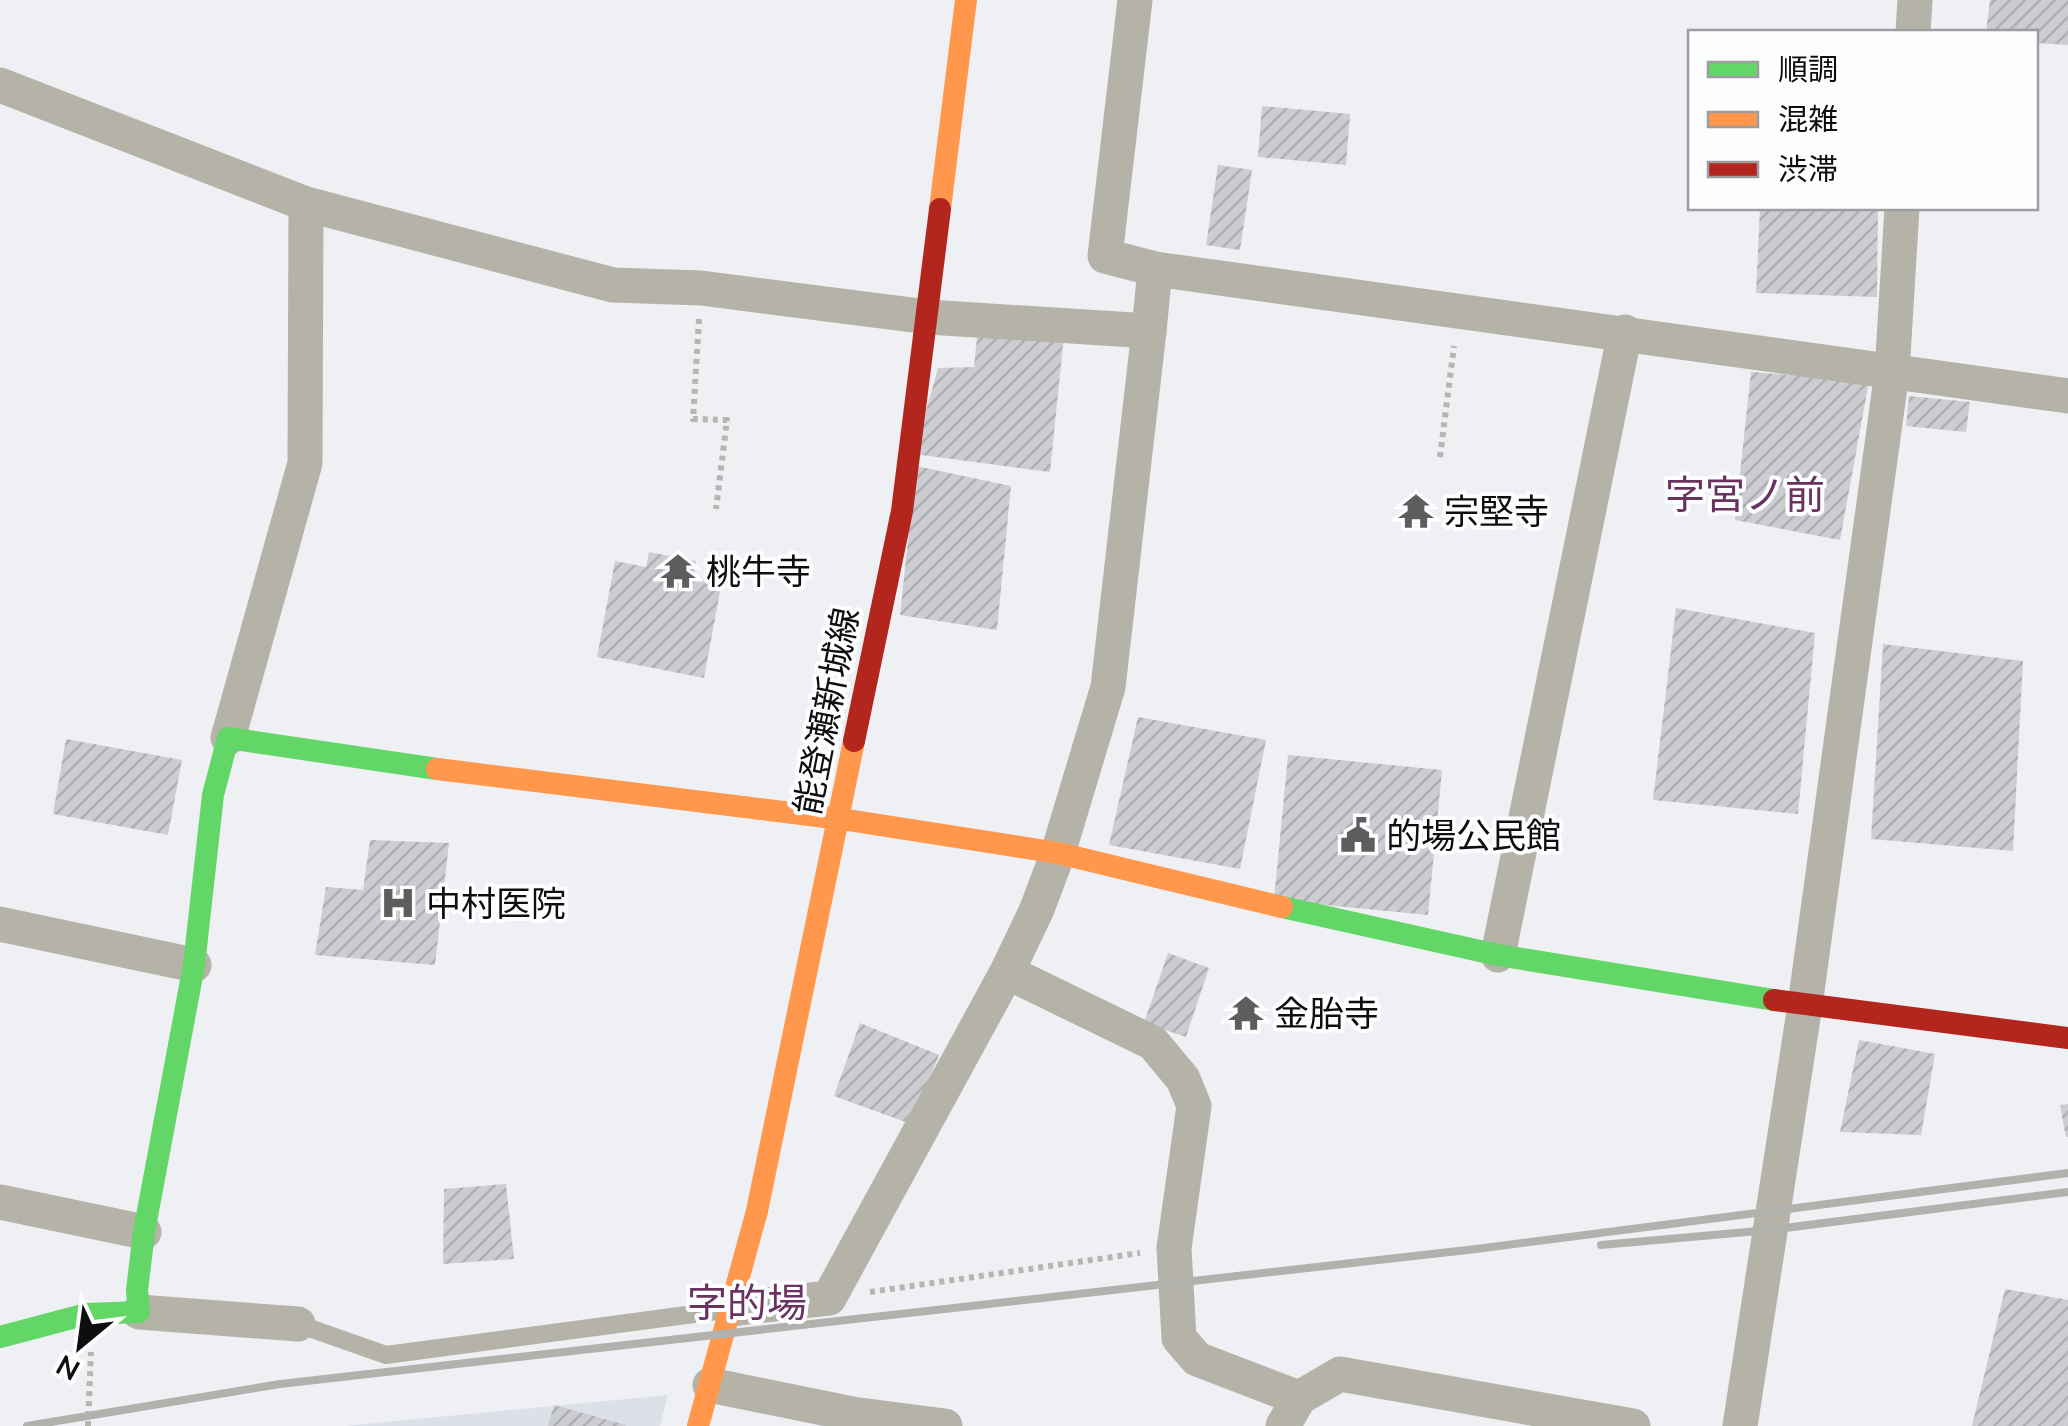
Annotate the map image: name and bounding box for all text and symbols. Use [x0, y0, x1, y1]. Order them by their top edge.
legend [1688, 30, 2038, 210]
text: 順調 [1778, 50, 1838, 88]
text: 混雑 [1778, 100, 1838, 138]
text: 渋滞 [1778, 150, 1838, 188]
district label: 字宮ノ前 [1665, 469, 1825, 519]
place label: 宗堅寺 [1444, 489, 1549, 533]
temple icon: 宗堅寺 [1397, 492, 1435, 530]
place label: 桃牛寺 [706, 549, 811, 593]
temple icon: 桃牛寺 [659, 552, 697, 590]
street label: 能登瀬新城線 [784, 604, 868, 818]
place label: 的場公民館 [1386, 813, 1561, 857]
public building icon: 的場公民館 [1339, 816, 1377, 854]
place label: 中村医院 [426, 881, 566, 925]
hospital icon: 中村医院 [379, 884, 417, 922]
place label: 金胎寺 [1274, 991, 1379, 1035]
temple icon: 金胎寺 [1227, 994, 1265, 1032]
district label: 字的場 [687, 1277, 807, 1327]
north arrow [30, 1296, 130, 1396]
text: N [50, 1348, 85, 1389]

